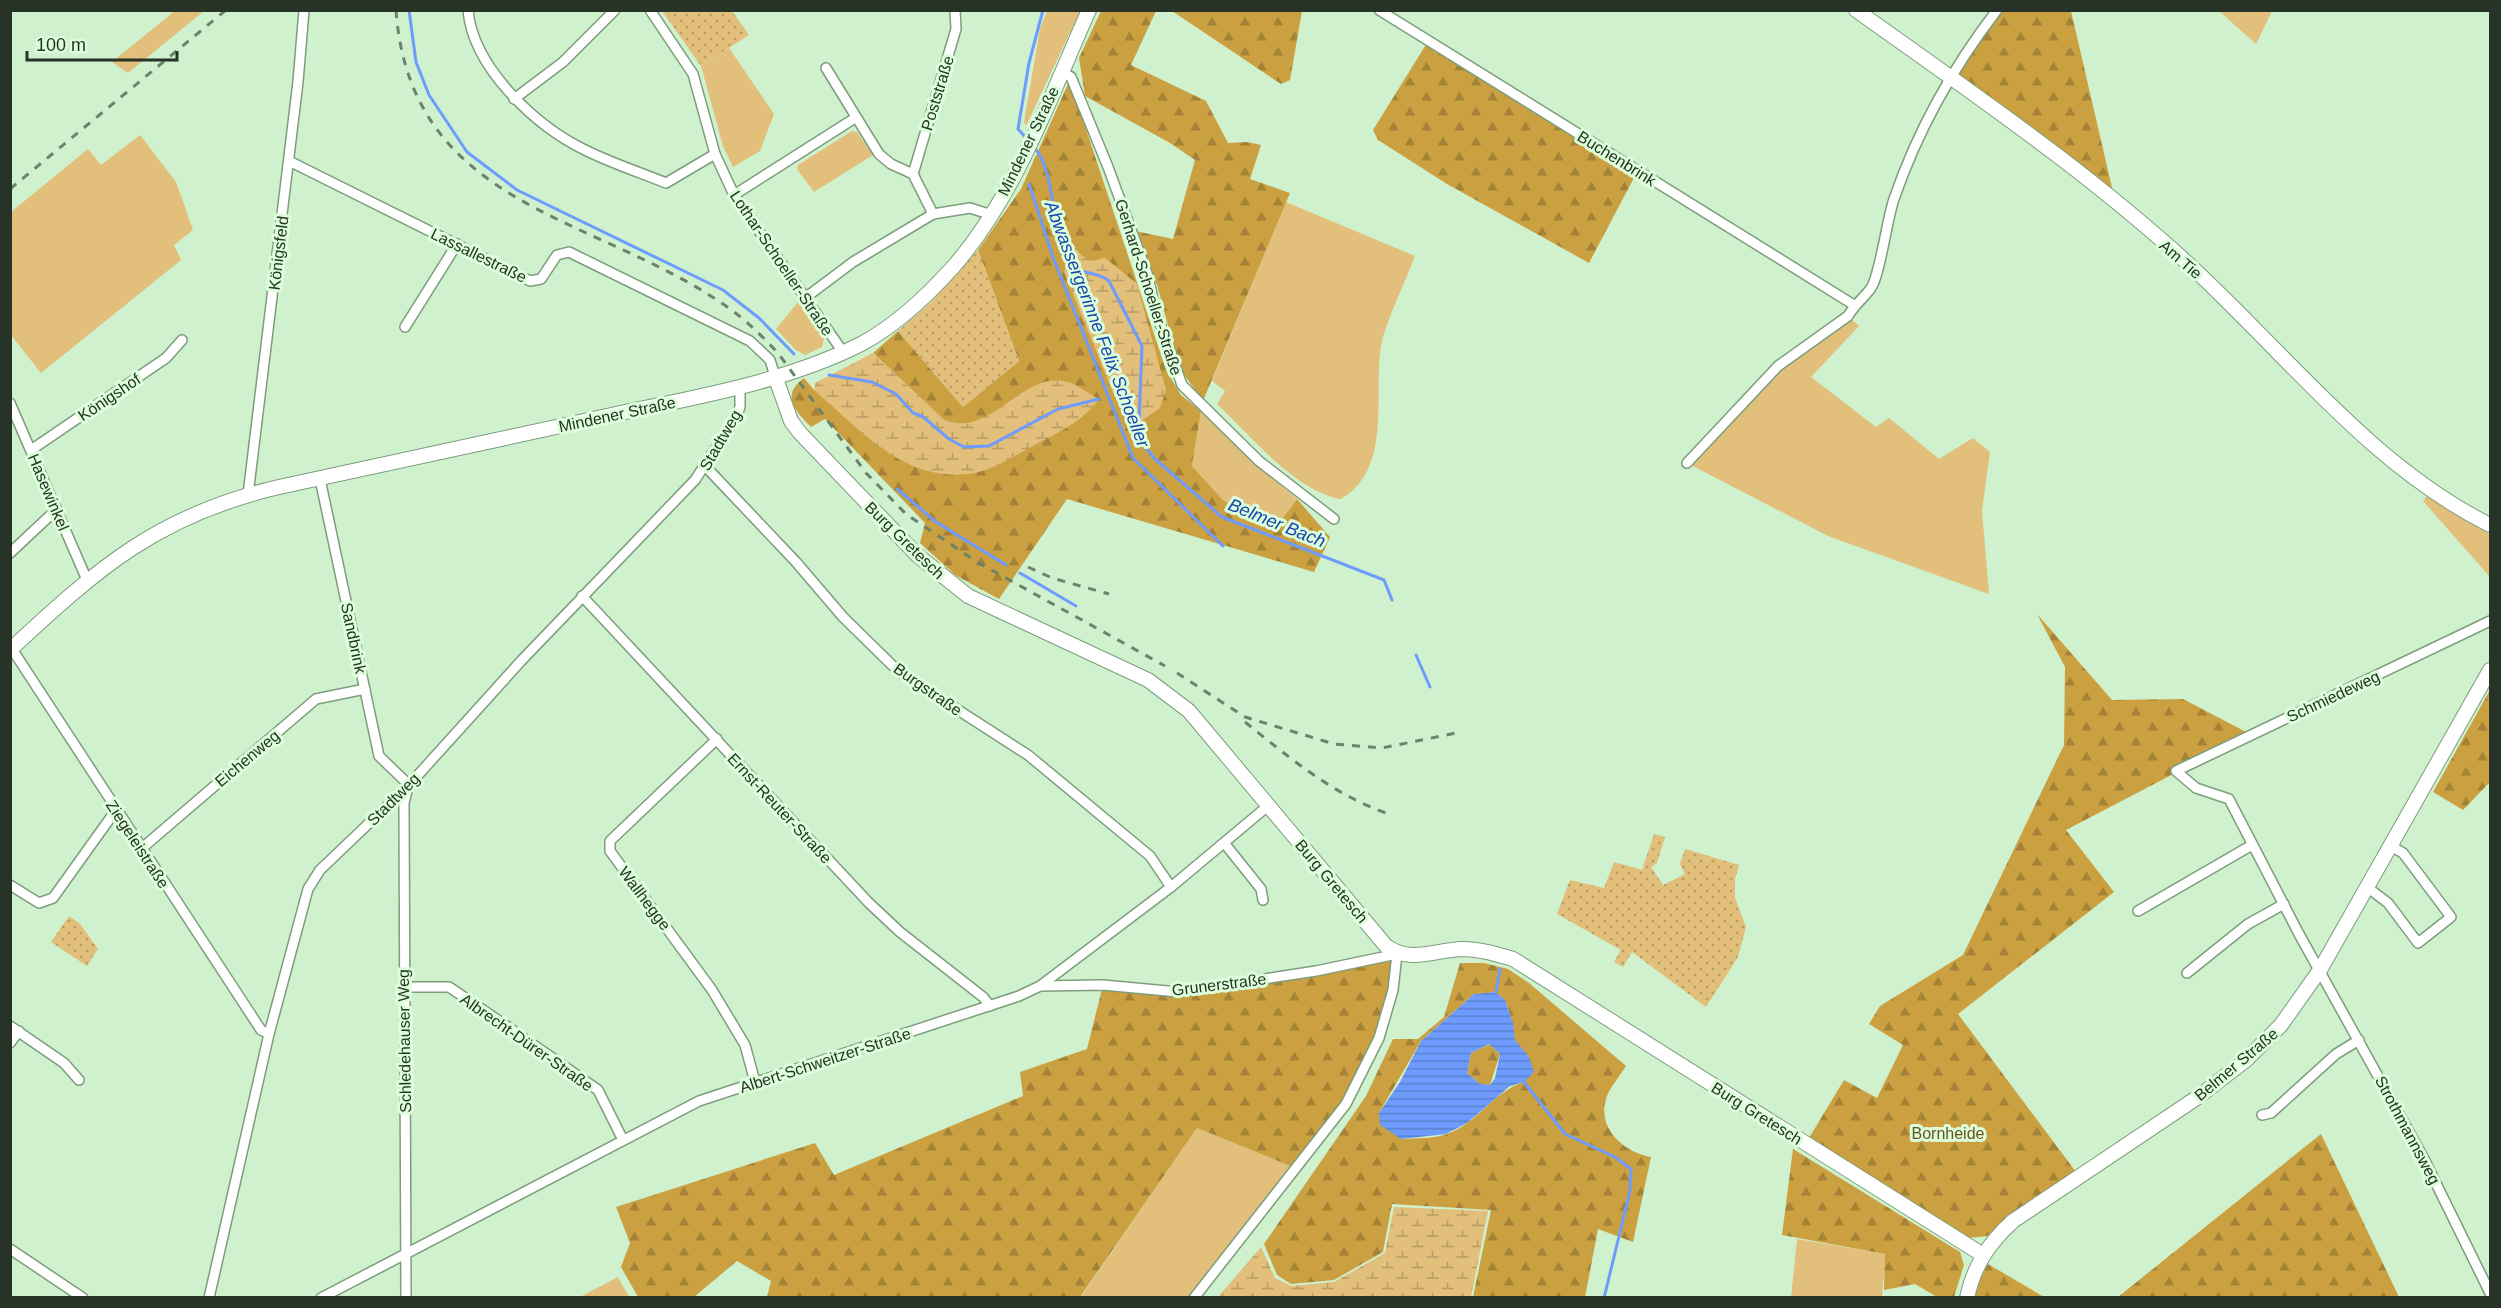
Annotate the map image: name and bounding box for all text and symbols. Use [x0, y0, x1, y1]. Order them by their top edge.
scale bar [27, 24, 177, 62]
text: 100 m [36, 35, 86, 55]
street label: Poststraße [918, 54, 957, 133]
street label: Mindener Straße [995, 84, 1062, 199]
street label: Buchenbrink [1575, 128, 1660, 190]
street label: Lothar-Schoeller-Straße [727, 188, 836, 339]
water label: Abwassergerinne Felix Schoeller [1040, 197, 1154, 451]
street label: Gerhard-Schoeller-Straße [1112, 197, 1185, 377]
street label: Königsfeld [266, 215, 291, 291]
street label: Lassallestraße [428, 225, 529, 286]
street label: Am Tie [2156, 237, 2205, 282]
street label: Königshof [75, 370, 144, 424]
street label: Mindener Straße [557, 394, 677, 435]
street label: Stadtweg [696, 407, 744, 473]
street label: Hasewinkel [25, 451, 72, 533]
water label: Belmer Bach [1225, 494, 1329, 552]
street label: Burg Gretesch [862, 498, 948, 582]
street label: Sandbrink [338, 601, 370, 676]
street label: Burgstraße [890, 660, 965, 719]
street label: Schmiedeweg [2284, 668, 2382, 725]
street label: Eichenweg [212, 727, 283, 790]
street label: Ernst-Reuter-Straße [724, 750, 835, 867]
street label: Stadtweg [364, 770, 423, 829]
street label: Ziegeleistraße [103, 797, 172, 891]
street label: Burg Gretesch [1292, 836, 1371, 926]
street label: Wallhegge [615, 863, 674, 933]
street label: Schledehauser Weg [395, 969, 414, 1113]
street label: Grunerstraße [1171, 970, 1267, 999]
street label: Albrecht-Dürer-Straße [457, 990, 596, 1095]
street label: Albert-Schweitzer-Straße [738, 1025, 913, 1096]
street label: Belmer Straße [2191, 1025, 2281, 1104]
street label: Strothmannsweg [2372, 1073, 2443, 1187]
street label: Burg Gretesch [1708, 1079, 1805, 1148]
park label: Bornheide [1912, 1125, 1985, 1142]

